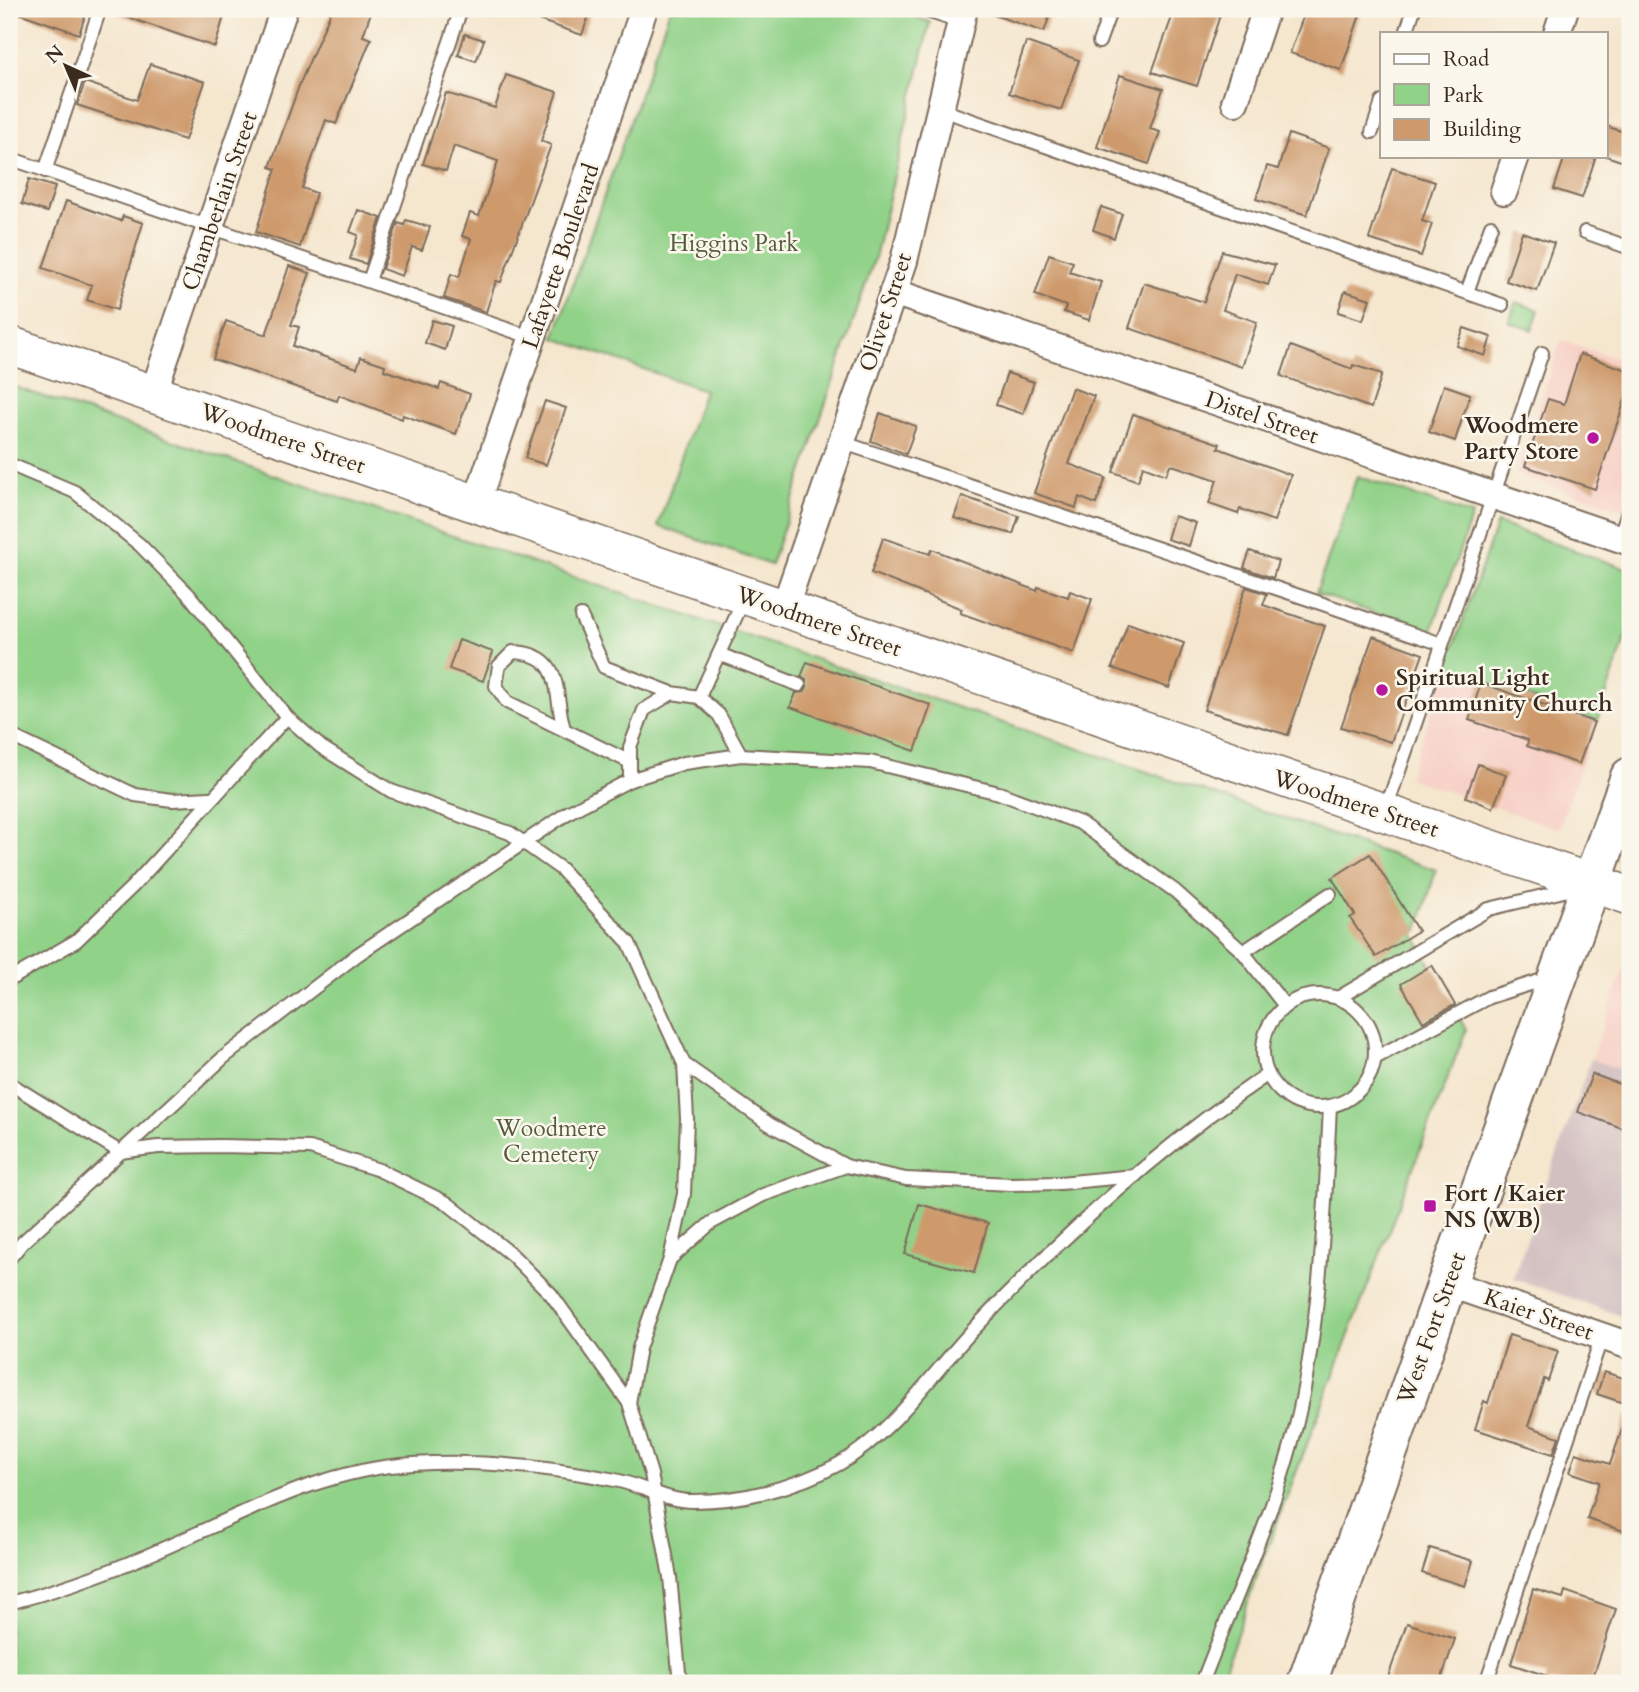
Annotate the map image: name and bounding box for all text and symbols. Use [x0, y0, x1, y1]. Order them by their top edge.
north arrow [32, 32, 102, 102]
legend [1380, 32, 1608, 158]
text: N [40, 39, 70, 70]
text: Road [1443, 45, 1489, 74]
text: Park [1443, 81, 1484, 110]
street label: Chamberlain Street [174, 107, 265, 295]
text: Building [1443, 115, 1521, 144]
street label: Lafayette Boulevard [514, 159, 607, 353]
park label: Higgins Park [669, 228, 799, 259]
street label: Olivet Street [852, 249, 919, 375]
street label: Distel Street [1201, 384, 1323, 451]
street label: Woodmere Street [195, 395, 370, 481]
place label: Woodmere Party Store [1463, 410, 1579, 467]
marker: Woodmere Party Store [1585, 430, 1601, 446]
street label: Woodmere Street [731, 578, 906, 664]
place label: Spiritual Light Community Church [1396, 662, 1613, 719]
marker: Spiritual Light Community Church [1374, 682, 1390, 698]
street label: Woodmere Street [1268, 762, 1443, 845]
park label: Woodmere Cemetery [494, 1113, 607, 1170]
place label: Fort / Kaier NS (WB) [1444, 1178, 1566, 1235]
marker: Fort / Kaier NS (WB) [1422, 1198, 1438, 1214]
street label: West Fort Street [1389, 1248, 1473, 1409]
street label: Kaier Street [1480, 1281, 1598, 1348]

